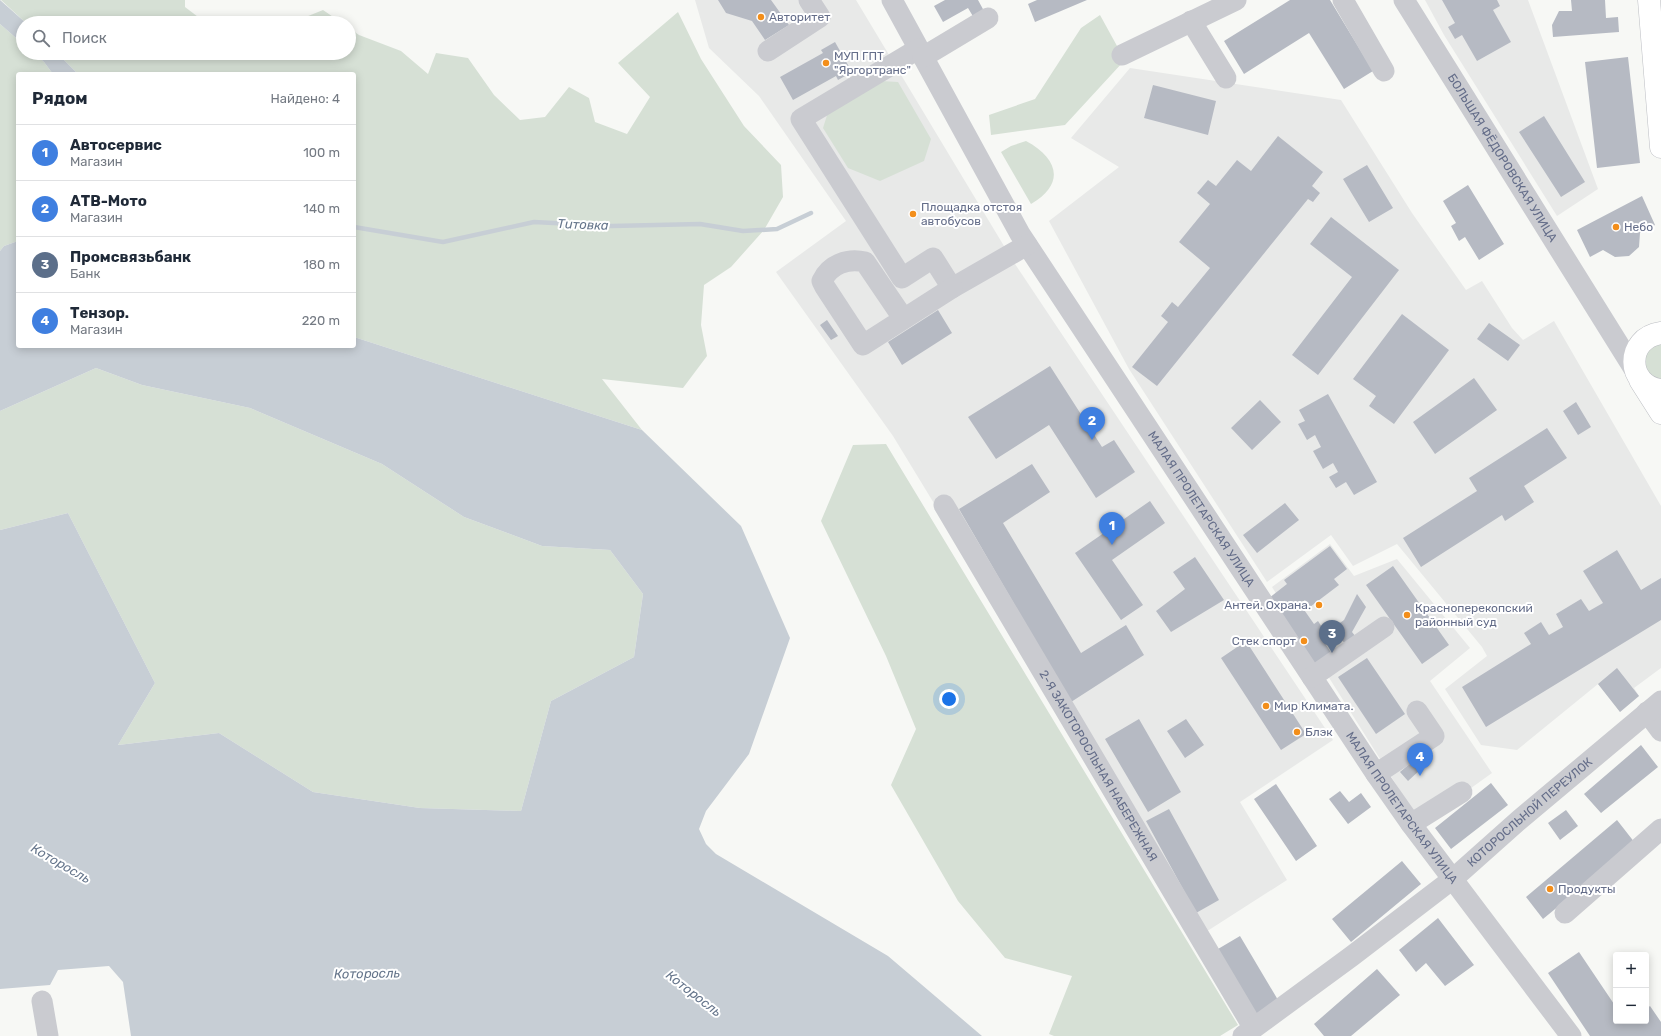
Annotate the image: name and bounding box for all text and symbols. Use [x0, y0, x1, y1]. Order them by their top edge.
place label: Авторитет [769, 10, 830, 24]
marker: Авторитет [756, 12, 766, 22]
search box [16, 16, 356, 60]
icon: search [30, 27, 52, 49]
text: Поиск [62, 29, 107, 47]
place label: МУП ГПТ "Яргортранс" [834, 49, 911, 77]
marker: МУП ГПТ "Яргортранс" [821, 58, 831, 68]
street label: БОЛЬШАЯ ФЁДОРОВСКАЯ УЛИЦА [1445, 71, 1560, 244]
text: Рядом [32, 88, 88, 108]
text: Найдено: 4 [271, 91, 340, 106]
text: Автосервис [70, 136, 162, 154]
text: 1 [42, 145, 48, 160]
text: 100 m [303, 145, 340, 160]
text: Магазин [70, 154, 123, 169]
text: АТВ-Мото [70, 192, 147, 210]
place label: Площадка отстоя автобусов [921, 200, 1022, 228]
text: 2 [41, 201, 49, 216]
text: 140 m [303, 201, 340, 216]
marker: Площадка отстоя автобусов [908, 209, 918, 219]
text: Магазин [70, 210, 123, 225]
water label: Титовка [557, 216, 609, 233]
place label: Небо [1624, 220, 1653, 234]
marker: Небо [1611, 222, 1621, 232]
text: Промсвязьбанк [70, 248, 191, 266]
text: 3 [41, 257, 49, 272]
text: 180 m [303, 257, 340, 272]
text: Банк [70, 266, 100, 281]
text: Тензор. [70, 304, 129, 322]
text: 4 [41, 313, 49, 328]
text: 220 m [302, 313, 340, 328]
text: Магазин [70, 322, 123, 337]
pin: 2 [1079, 407, 1105, 440]
street label: МАЛАЯ ПРОЛЕТАРСКАЯ УЛИЦА [1145, 429, 1258, 589]
pin: 1 [1099, 512, 1125, 545]
place label: Антей. Охрана. [1224, 598, 1311, 612]
marker: Антей. Охрана. [1314, 600, 1324, 610]
place label: Красноперекопский районный суд [1415, 601, 1533, 629]
marker: Красноперекопский районный суд [1402, 610, 1412, 620]
pin: 3 [1319, 620, 1345, 653]
place label: Стек спорт [1232, 634, 1296, 648]
marker: Стек спорт [1299, 636, 1309, 646]
street label: 2-Я ЗАКОТОРОСЛЬНАЯ НАБЕРЕЖНАЯ [1036, 668, 1160, 864]
your location [939, 689, 959, 709]
place label: Мир Климата. [1274, 699, 1353, 713]
marker: Мир Климата. [1261, 701, 1271, 711]
place label: Блэк [1305, 725, 1333, 739]
marker: Блэк [1292, 727, 1302, 737]
street label: МАЛАЯ ПРОЛЕТАРСКАЯ УЛИЦА [1343, 729, 1461, 887]
pin: 4 [1407, 743, 1433, 776]
street label: КОТОРОСЛЬНОЙ ПЕРЕУЛОК [1464, 754, 1595, 870]
water label: Которосль [28, 840, 93, 887]
place label: Продукты [1558, 882, 1615, 896]
marker: Продукты [1545, 884, 1555, 894]
map controls [1613, 952, 1649, 1024]
button: + [1613, 952, 1649, 988]
water label: Которосль [334, 965, 401, 982]
water label: Которосль [663, 967, 725, 1020]
button: − [1613, 988, 1649, 1024]

